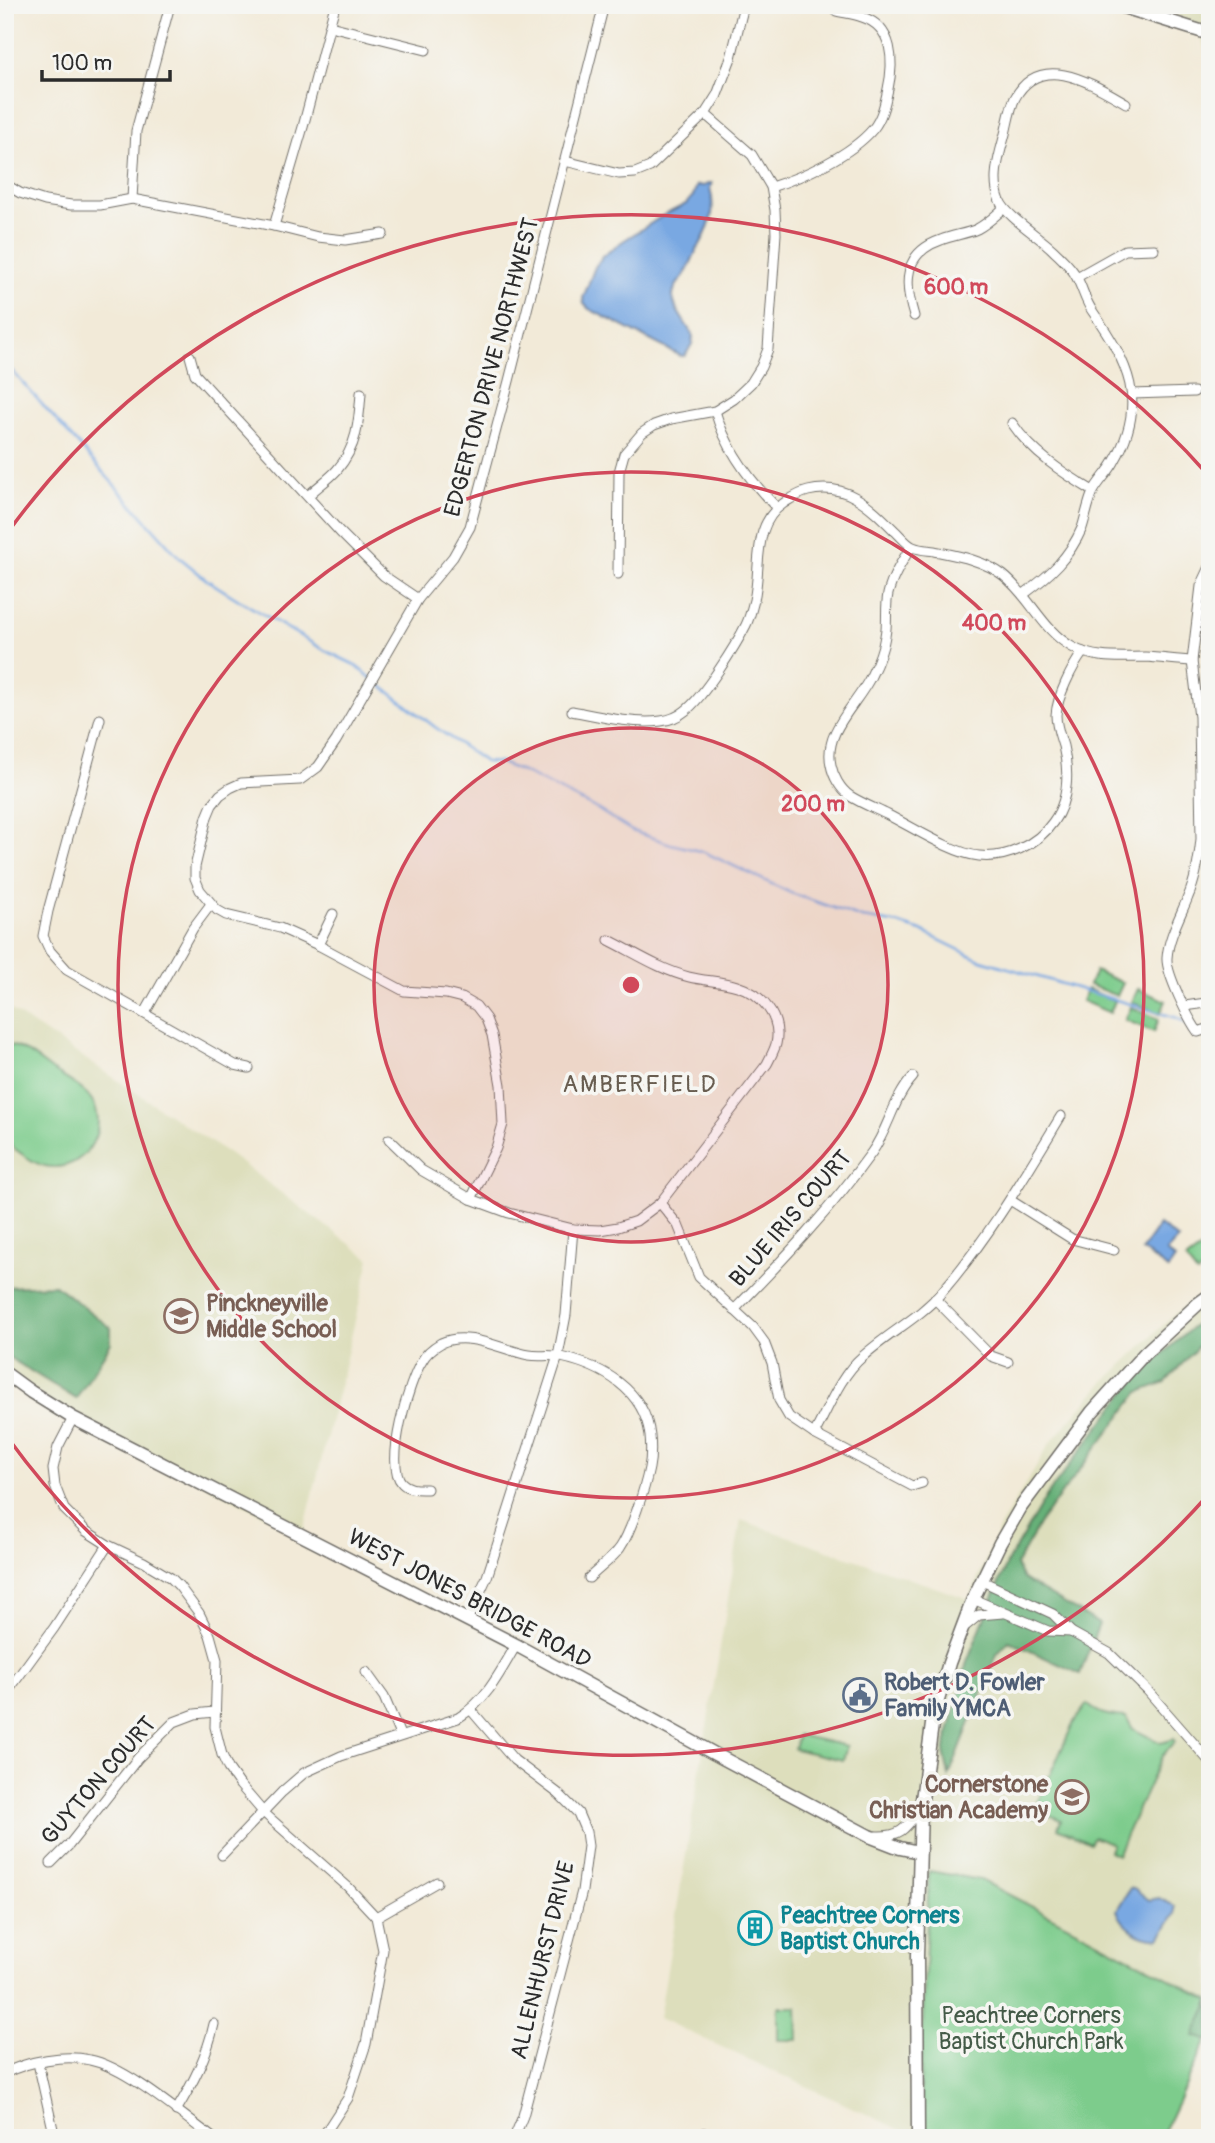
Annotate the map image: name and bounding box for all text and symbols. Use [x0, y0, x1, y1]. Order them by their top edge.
scale bar [42, 38, 170, 82]
text: 100 m [52, 50, 112, 77]
street label: EDGERTON DRIVE NORTHWEST [438, 214, 545, 520]
text: 600 m [924, 274, 988, 301]
text: 400 m [962, 610, 1026, 637]
text: 200 m [781, 791, 845, 818]
centre of rings [619, 973, 643, 997]
district label: AMBERFIELD [562, 1070, 718, 1099]
street label: BLUE IRIS COURT [723, 1144, 858, 1293]
place label: Pinckneyville Middle School [206, 1289, 337, 1344]
school or university icon: Pinckneyville Middle School [162, 1297, 200, 1335]
street label: WEST JONES BRIDGE ROAD [343, 1522, 596, 1675]
place label: Robert D. Fowler Family YMCA [884, 1668, 1045, 1723]
public building icon: Robert D. Fowler Family YMCA [841, 1676, 879, 1714]
street label: GUYTON COURT [35, 1710, 162, 1851]
place label: Cornerstone Christian Academy [869, 1770, 1049, 1825]
school or university icon: Cornerstone Christian Academy [1053, 1778, 1091, 1816]
street label: ALLENHURST DRIVE [504, 1858, 581, 2062]
place label: Peachtree Corners Baptist Church [780, 1901, 960, 1956]
building icon: Peachtree Corners Baptist Church [736, 1909, 774, 1947]
park label: Peachtree Corners Baptist Church Park [939, 2001, 1124, 2056]

